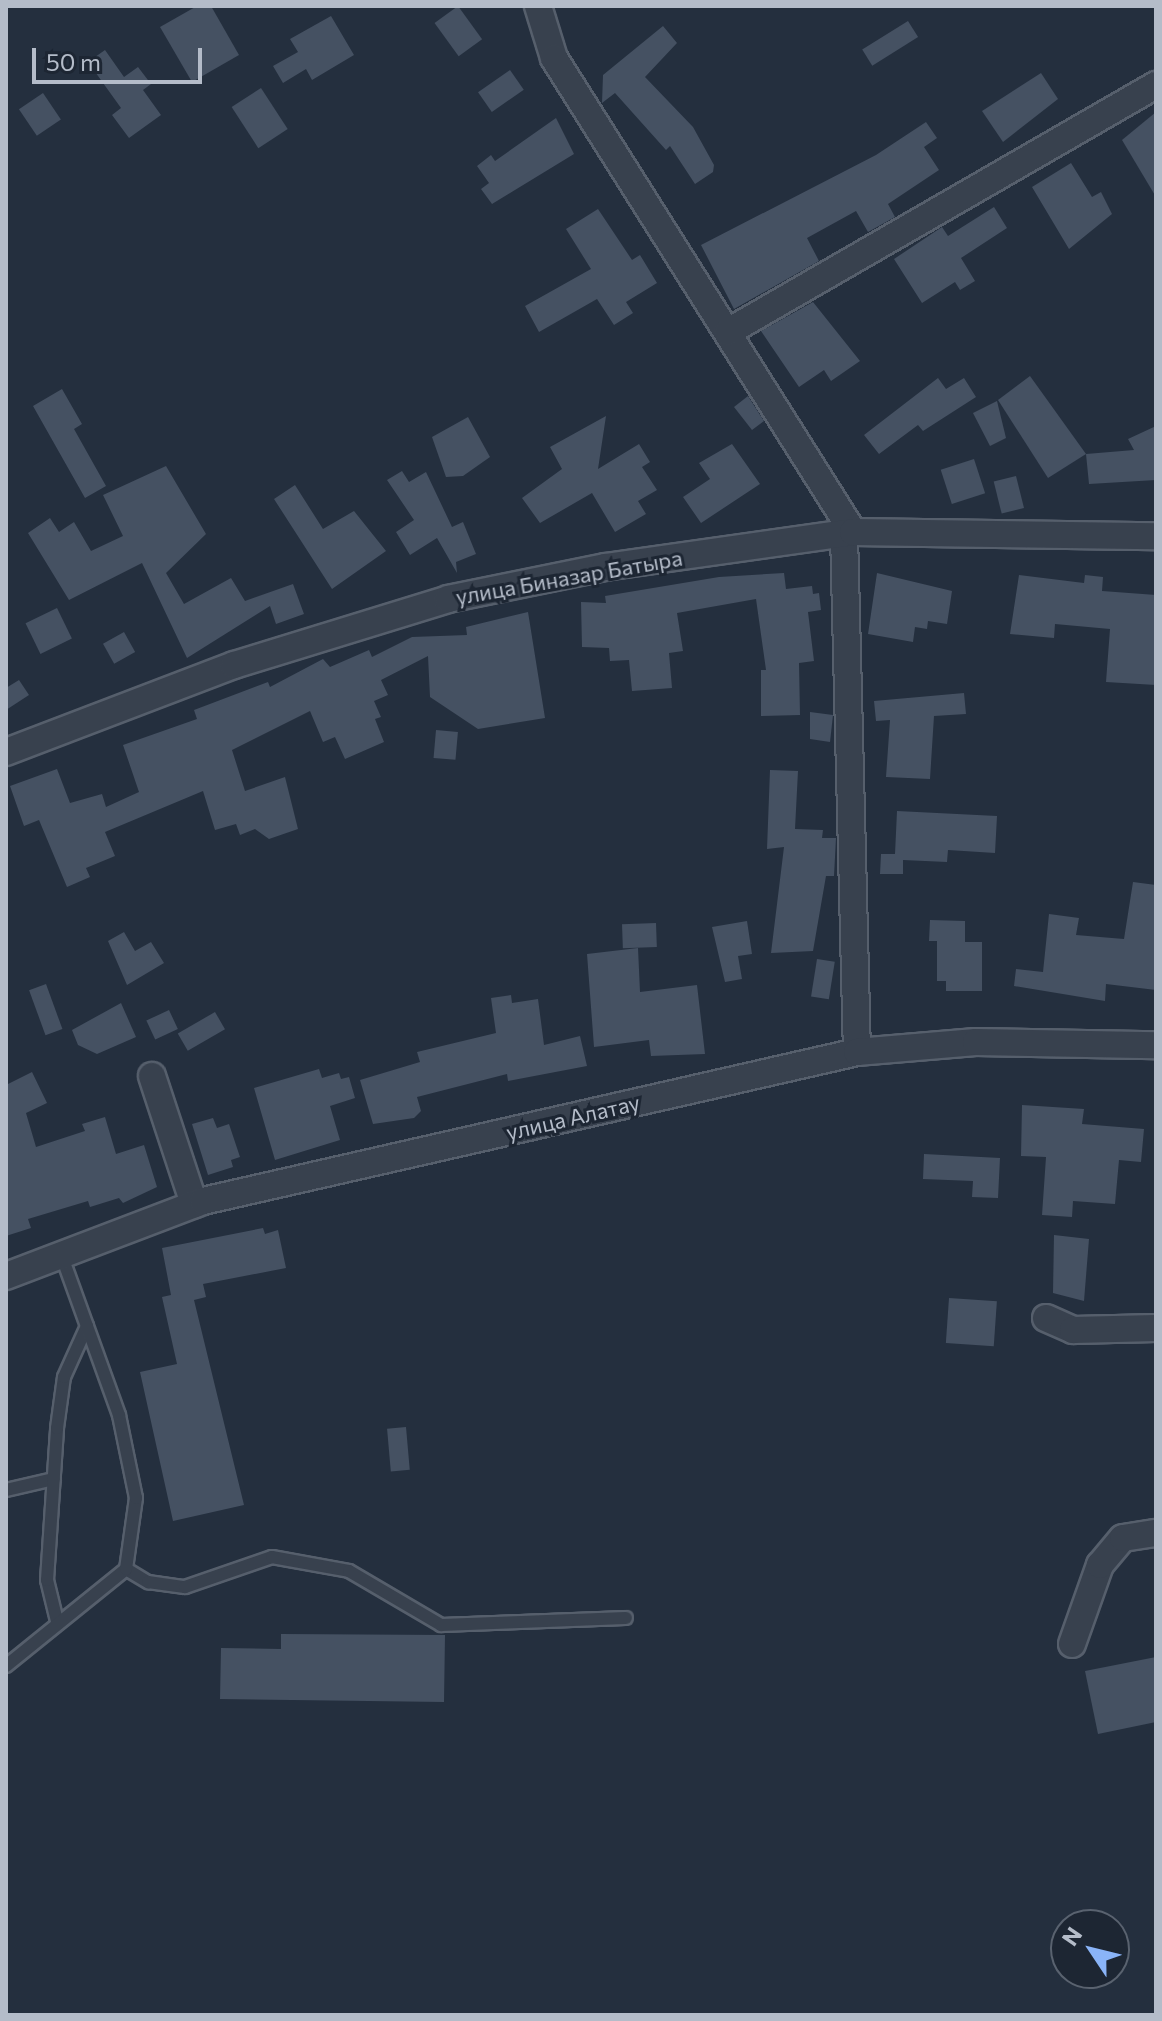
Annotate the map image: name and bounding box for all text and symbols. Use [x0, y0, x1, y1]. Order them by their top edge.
scale bar [36, 32, 206, 82]
text: 50 m [46, 47, 101, 76]
street label: улица Биназар Батыра [454, 544, 684, 610]
street label: улица Алатау [503, 1089, 643, 1145]
north arrow [1050, 1909, 1130, 1989]
text: N [1056, 1922, 1087, 1951]

